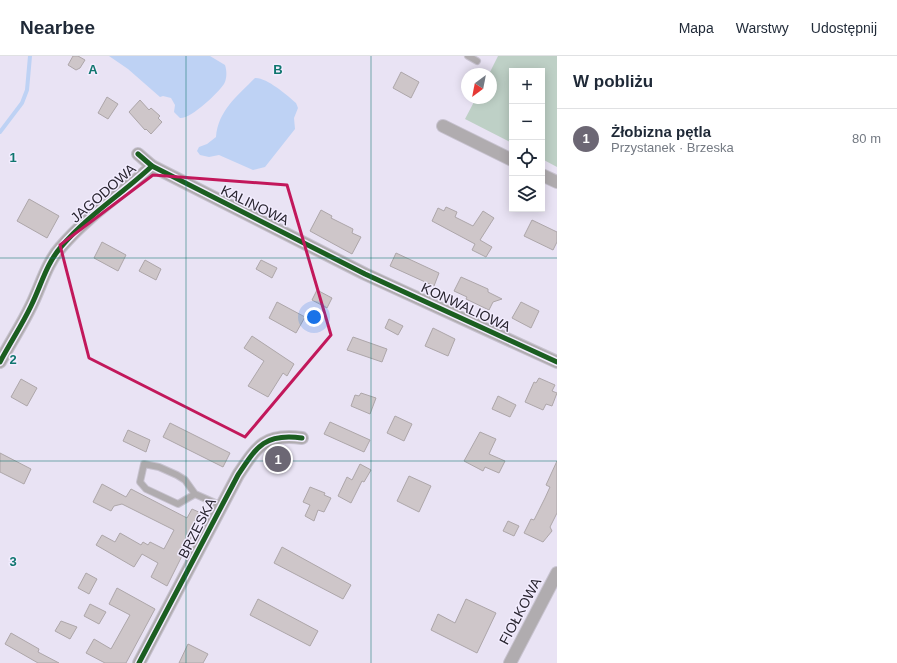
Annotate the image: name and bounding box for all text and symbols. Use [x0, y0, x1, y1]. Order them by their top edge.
text: Nearbee [20, 17, 95, 38]
text: Mapa [679, 20, 714, 36]
text: Warstwy [736, 20, 789, 36]
text: Udostępnij [811, 20, 877, 36]
text: A [88, 62, 98, 77]
text: B [273, 62, 283, 77]
north arrow [461, 68, 497, 104]
map controls [509, 68, 545, 212]
button: + [509, 68, 545, 104]
text: W pobliżu [573, 72, 653, 91]
button: − [509, 104, 545, 140]
text: Żłobizna pętla [611, 123, 711, 140]
text: 1 [582, 131, 590, 146]
text: 80 m [852, 131, 881, 146]
button: locate [509, 140, 545, 176]
text: Przystanek · Brzeska [611, 140, 734, 155]
text: 1 [9, 150, 17, 165]
street label: JAGODOWA [67, 160, 139, 226]
button: layers [509, 176, 545, 212]
street label: KALINOWA [219, 182, 292, 229]
street label: KONWALIOWA [419, 279, 514, 335]
your location [304, 307, 324, 327]
text: 2 [9, 352, 17, 367]
pin: 1 [265, 444, 291, 474]
street label: BRZESKA [175, 495, 219, 561]
text: 3 [9, 554, 17, 569]
street label: FIOŁKOWA [496, 574, 545, 647]

